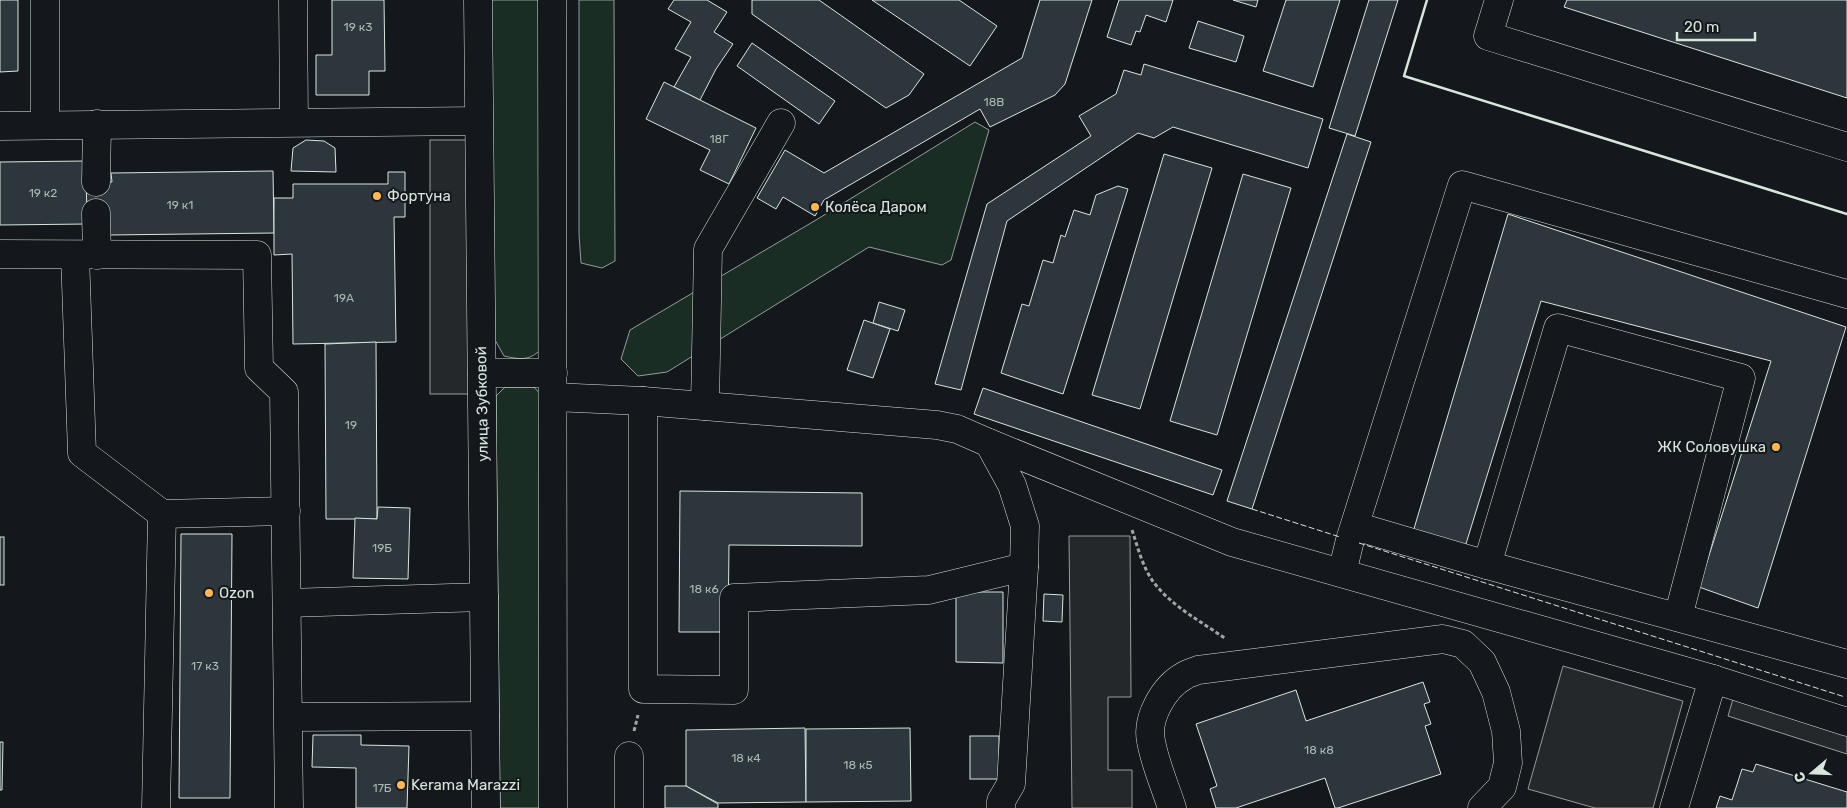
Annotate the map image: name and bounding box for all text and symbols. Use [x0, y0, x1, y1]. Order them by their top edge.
scale bar [1677, 10, 1754, 42]
text: 20 m [1684, 18, 1719, 36]
house number: 19 к3 [344, 20, 372, 34]
house number: 18В [984, 95, 1004, 109]
house number: 18Г [709, 132, 729, 146]
house number: 19 к2 [29, 186, 57, 200]
place label: Фортуна [387, 187, 451, 205]
marker: Фортуна [371, 190, 383, 202]
house number: 19 к1 [167, 198, 193, 212]
place label: Колёса Даром [825, 198, 927, 216]
marker: Колёса Даром [809, 201, 821, 213]
house number: 19А [334, 291, 354, 305]
street label: улица Зубковой [472, 346, 492, 462]
house number: 19 [345, 418, 357, 432]
place label: ЖК Соловушка [1657, 438, 1766, 456]
marker: ЖК Соловушка [1770, 441, 1782, 453]
house number: 19Б [372, 541, 392, 555]
house number: 18 к6 [689, 582, 719, 596]
place label: Ozon [219, 584, 254, 602]
marker: Ozon [203, 587, 215, 599]
house number: 17 к3 [191, 659, 219, 673]
house number: 18 к8 [1304, 743, 1334, 757]
north arrow [1787, 748, 1837, 798]
house number: 18 к4 [731, 751, 761, 765]
house number: 18 к5 [843, 758, 873, 772]
text: С [1790, 769, 1810, 784]
place label: Kerama Marazzi [411, 776, 520, 794]
marker: Kerama Marazzi [395, 779, 407, 791]
house number: 17Б [373, 781, 392, 795]

